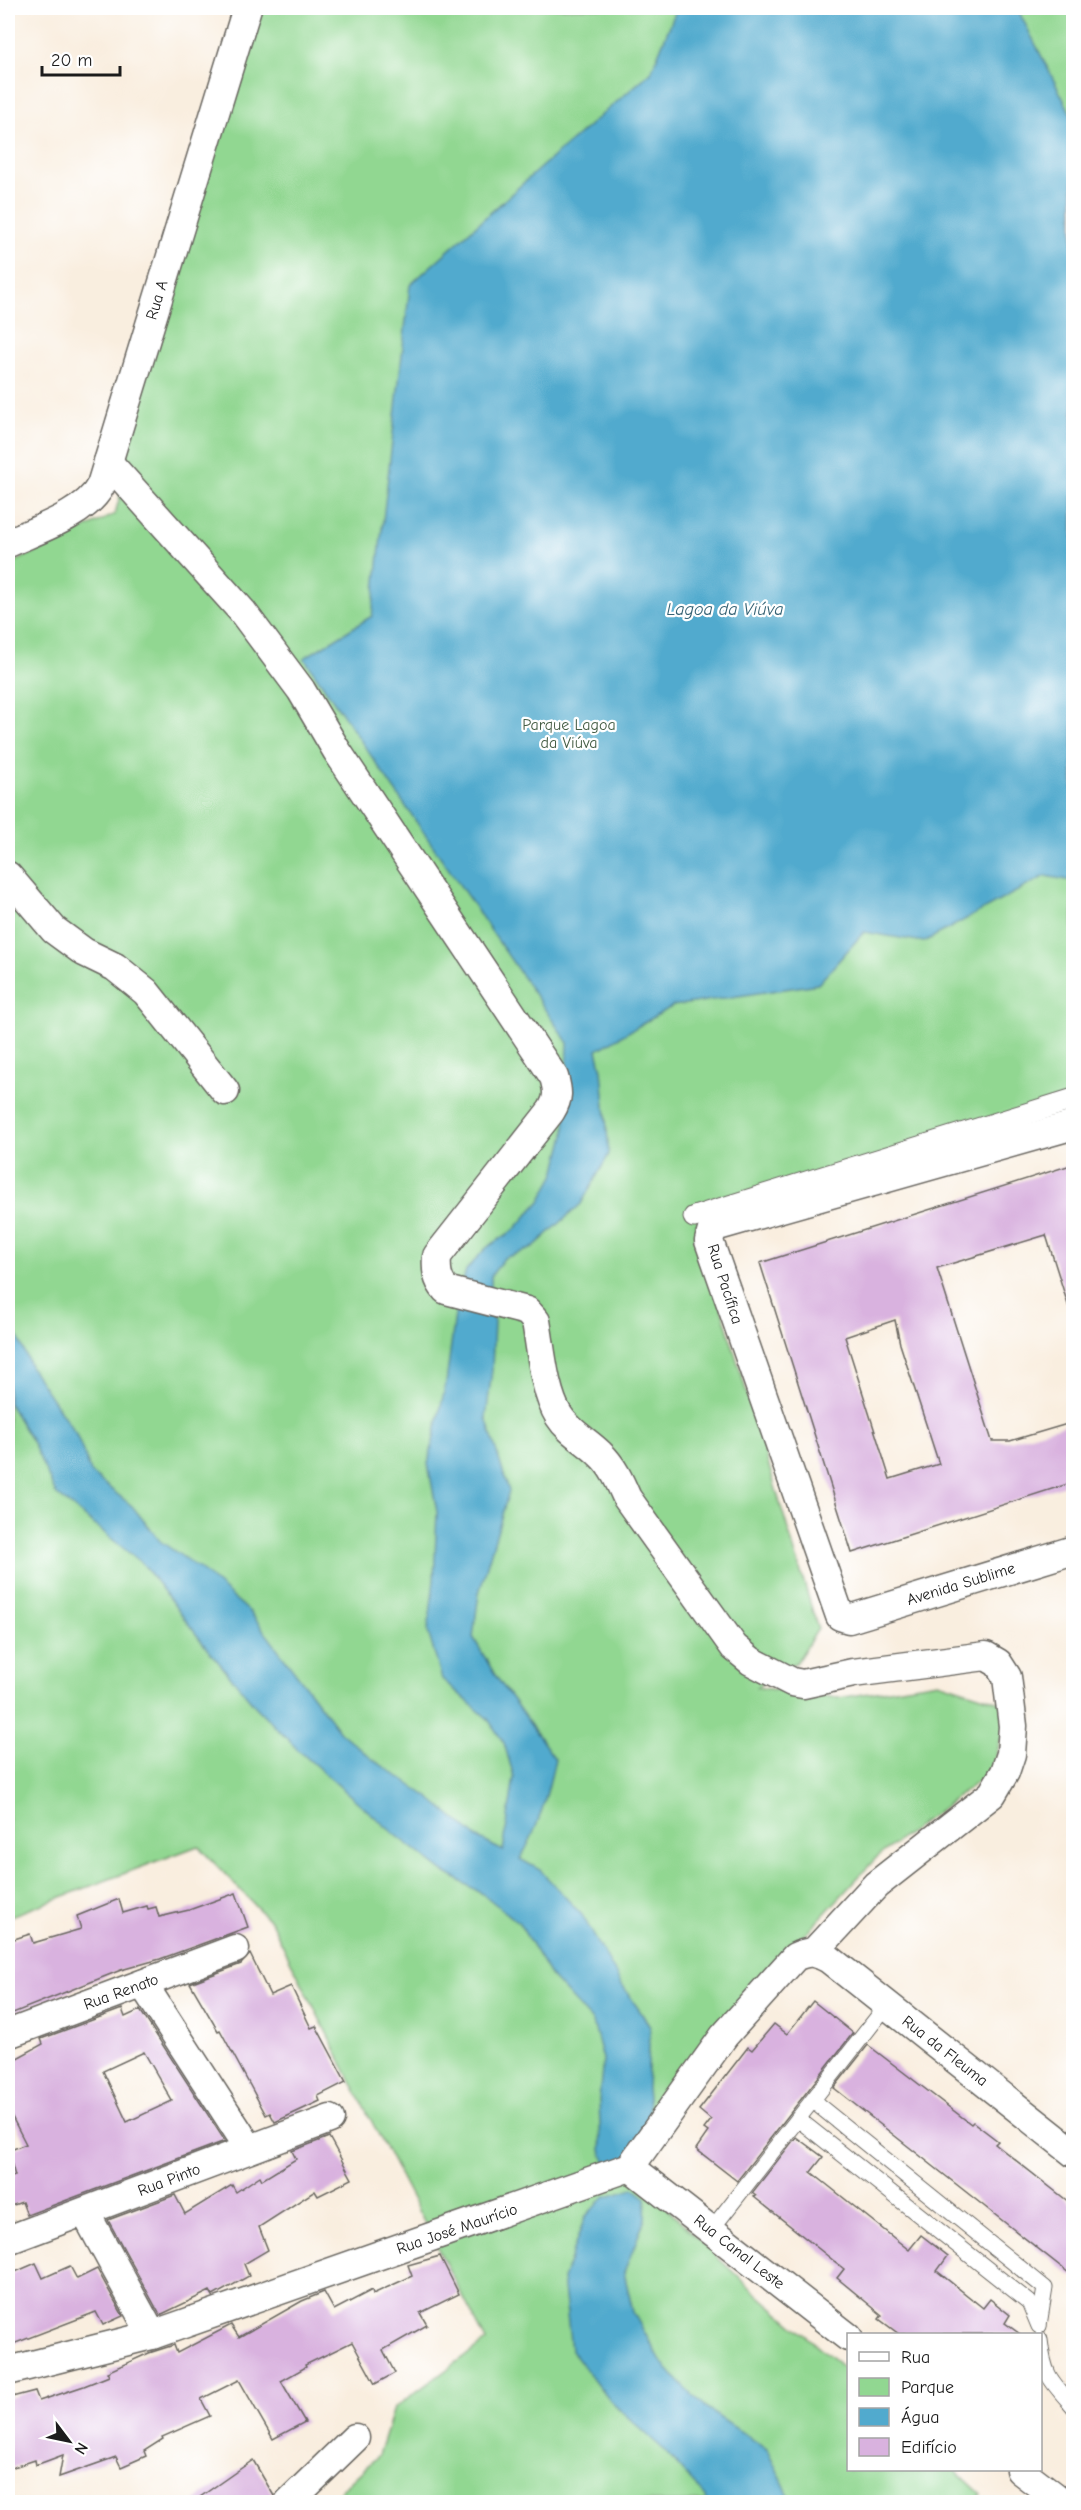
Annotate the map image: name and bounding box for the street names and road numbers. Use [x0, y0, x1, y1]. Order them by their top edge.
street label: Rua A [142, 278, 172, 322]
street label: Rua Pacífica [704, 1242, 746, 1326]
street label: Avenida Sublime [905, 1559, 1017, 1609]
street label: Rua Renato [81, 1970, 161, 2014]
street label: Rua da Fleuma [899, 2012, 991, 2090]
street label: Rua Pinto [135, 2160, 203, 2200]
street label: Rua José Maurício [394, 2200, 520, 2258]
street label: Rua Canal Leste [690, 2211, 788, 2293]

